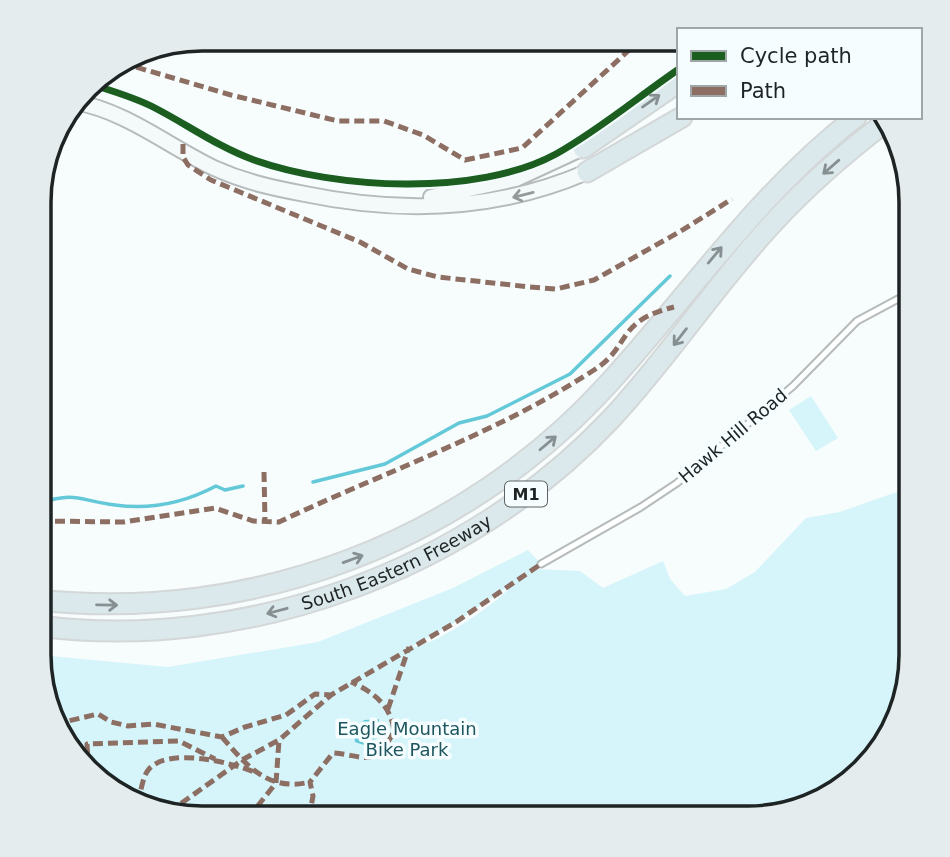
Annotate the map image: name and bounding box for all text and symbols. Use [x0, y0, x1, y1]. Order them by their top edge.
legend [677, 28, 922, 119]
text: Cycle path [740, 44, 852, 68]
text: Path [740, 79, 786, 103]
one-way arrow [641, 94, 660, 108]
one-way arrow [822, 159, 840, 175]
one-way arrow [512, 189, 535, 202]
one-way arrow [707, 247, 723, 265]
one-way arrow [673, 328, 688, 346]
street label: Hawk Hill Road [674, 384, 791, 487]
one-way arrow [538, 435, 556, 451]
road number: M1 [505, 481, 547, 506]
street label: South Eastern Freeway [299, 510, 495, 614]
one-way arrow [342, 552, 364, 564]
one-way arrow [95, 598, 118, 611]
one-way arrow [266, 605, 289, 618]
park label: Eagle Mountain Bike Park [337, 718, 477, 760]

